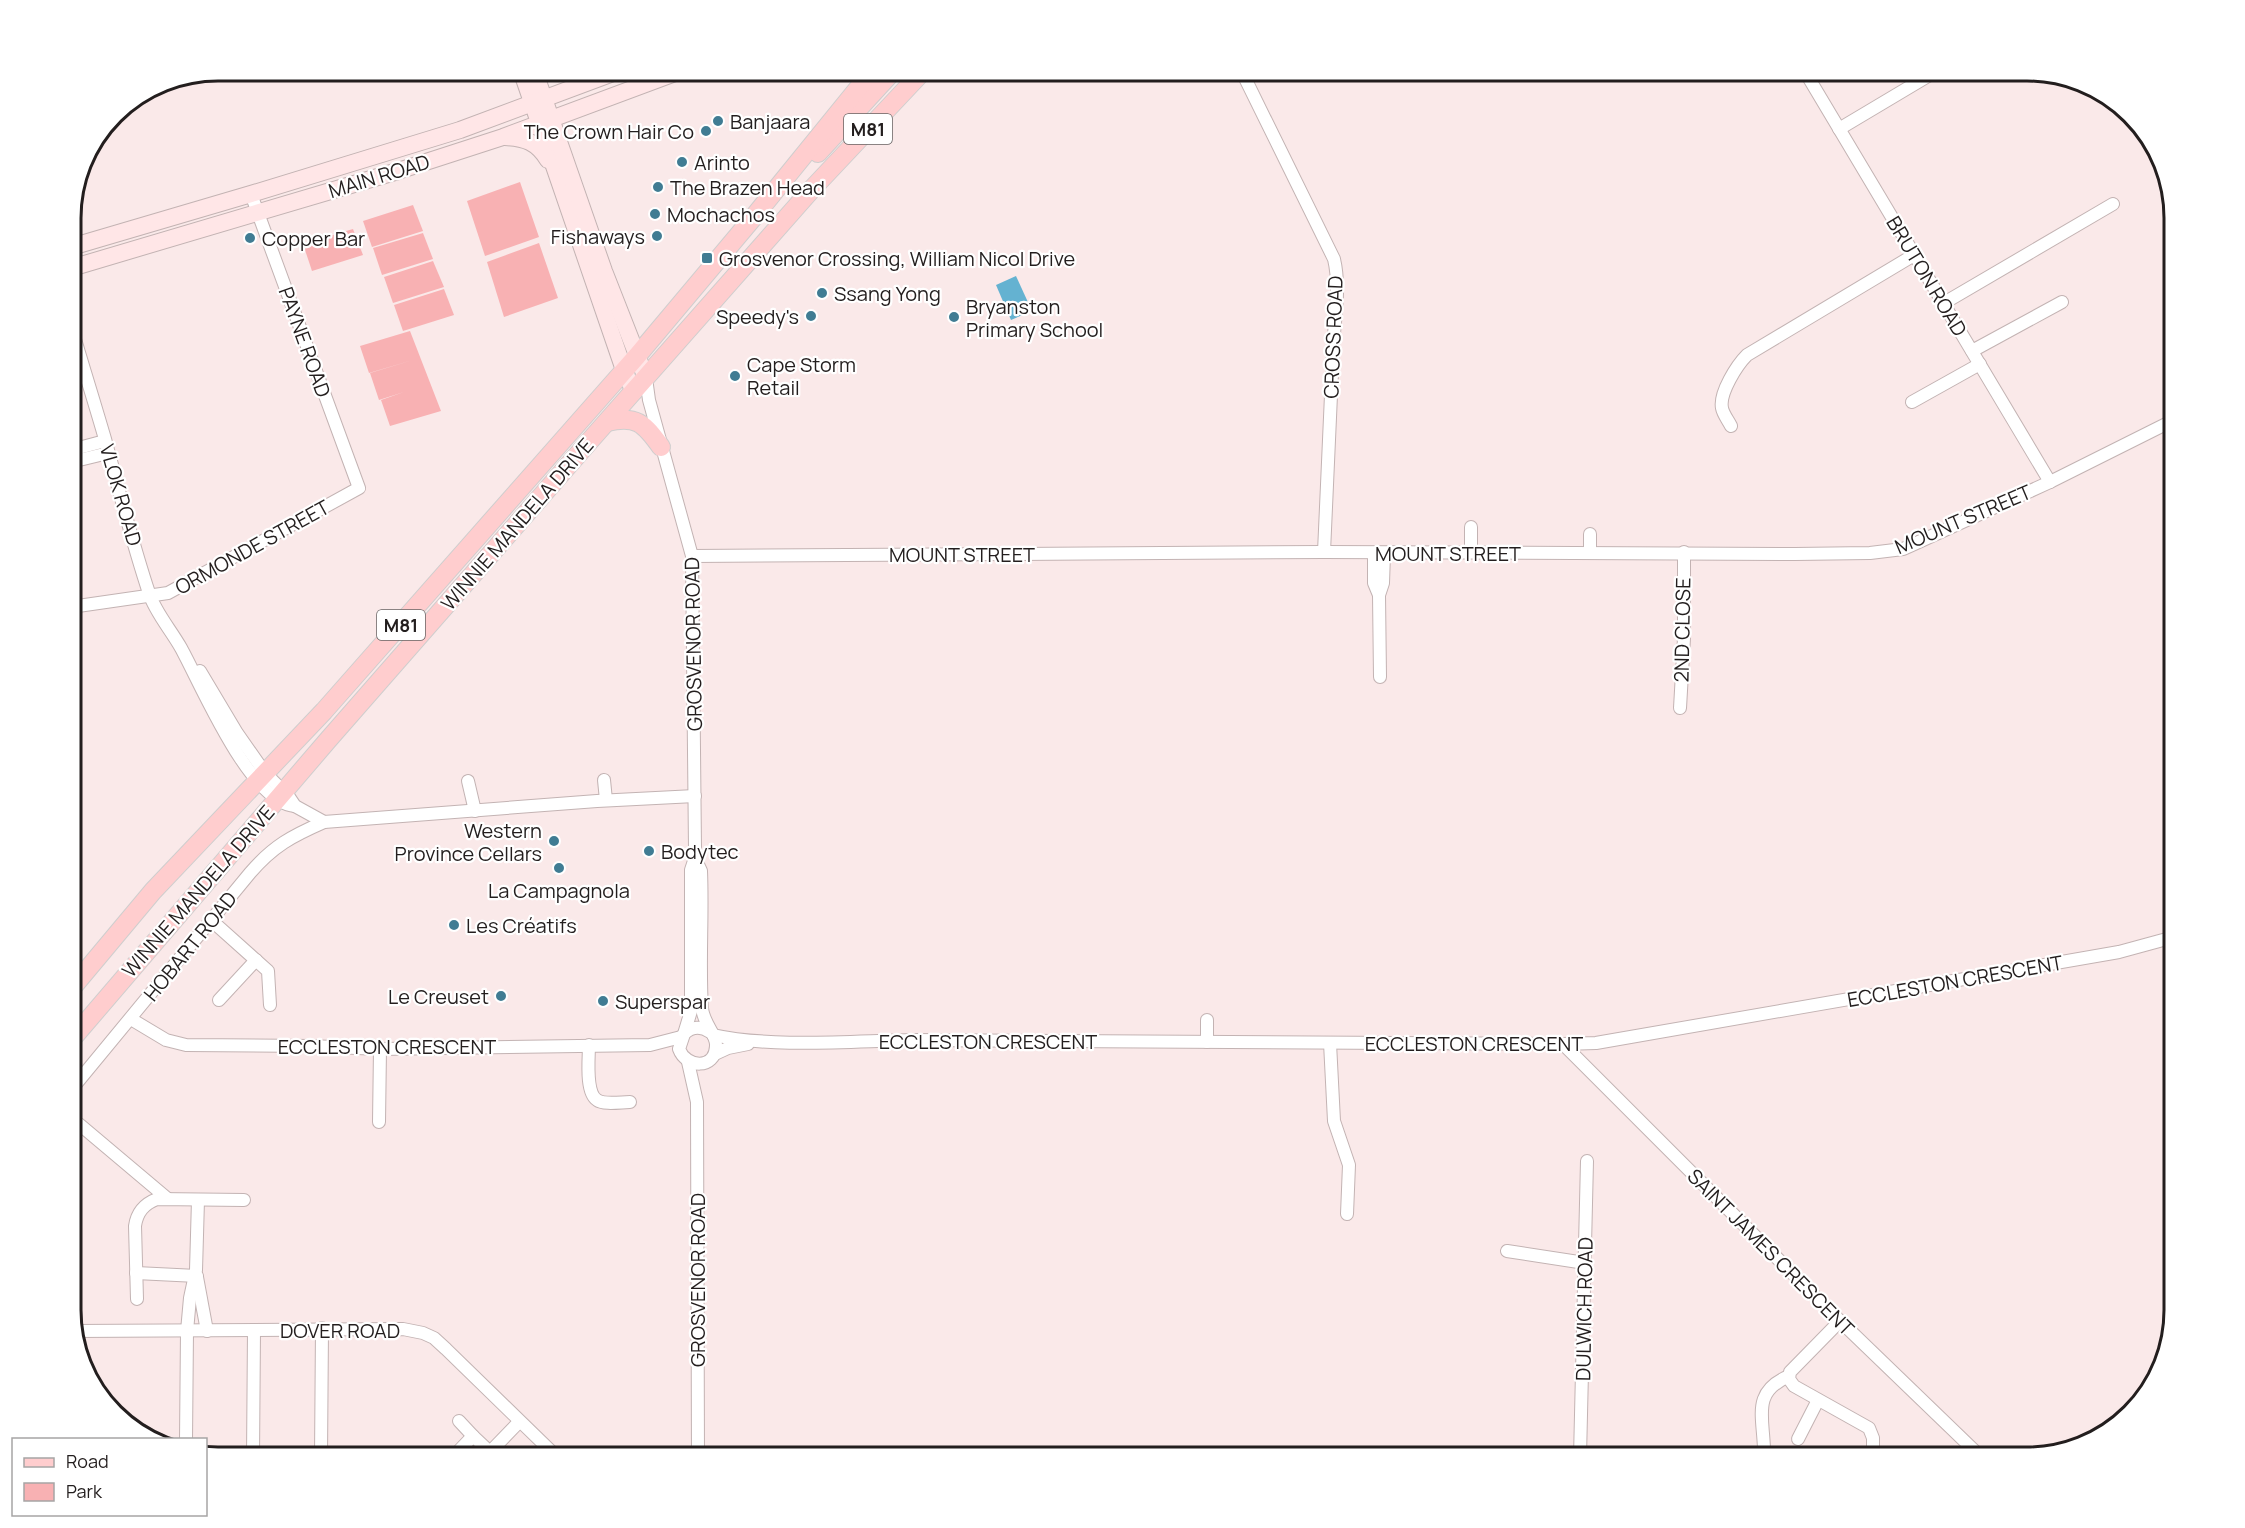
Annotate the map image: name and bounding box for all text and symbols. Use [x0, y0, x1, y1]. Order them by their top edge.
place label: Banjaara [730, 108, 810, 135]
marker: Banjaara [711, 114, 725, 128]
road number: M81 [844, 114, 892, 144]
place label: The Crown Hair Co [524, 118, 694, 145]
marker: The Crown Hair Co [699, 124, 713, 138]
street label: MAIN ROAD [325, 148, 433, 204]
place label: Arinto [694, 149, 750, 176]
marker: Arinto [675, 155, 689, 169]
place label: The Brazen Head [670, 174, 825, 201]
marker: The Brazen Head [651, 180, 665, 194]
place label: Mochachos [667, 201, 775, 228]
marker: Mochachos [648, 207, 662, 221]
street label: BRUTON ROAD [1880, 211, 1974, 341]
place label: Fishaways [551, 223, 645, 250]
place label: Copper Bar [262, 225, 365, 252]
marker: Fishaways [650, 229, 664, 243]
marker: Copper Bar [243, 231, 257, 245]
place label: Grosvenor Crossing, William Nicol Drive [719, 245, 1075, 272]
marker: Grosvenor Crossing, William Nicol Drive [700, 251, 714, 265]
street label: CROSS ROAD [1317, 275, 1349, 399]
place label: Ssang Yong [834, 280, 941, 307]
street label: PAYNE ROAD [273, 283, 337, 401]
marker: Ssang Yong [815, 286, 829, 300]
place label: Bryanston Primary School [966, 293, 1103, 343]
place label: Speedy's [716, 303, 799, 330]
marker: Speedy's [804, 309, 818, 323]
marker: Bryanston Primary School [947, 310, 961, 324]
place label: Cape Storm Retail [747, 351, 856, 401]
marker: Cape Storm Retail [728, 369, 742, 383]
street label: WINNIE MANDELA DRIVE [435, 432, 599, 616]
street label: VLOK ROAD [94, 441, 148, 549]
street label: MOUNT STREET [1891, 478, 2036, 560]
street label: ORMONDE STREET [170, 493, 334, 601]
street label: MOUNT STREET [1375, 540, 1521, 567]
street label: MOUNT STREET [889, 541, 1035, 568]
street label: GROSVENOR ROAD [678, 557, 708, 731]
street label: 2ND CLOSE [1668, 577, 1696, 683]
road number: M81 [377, 610, 425, 640]
street label: WINNIE MANDELA DRIVE [116, 799, 280, 983]
place label: Western Province Cellars [395, 817, 542, 867]
marker: Western Province Cellars [547, 834, 561, 848]
place label: Bodytec [661, 838, 739, 865]
marker: Bodytec [642, 844, 656, 858]
marker: La Campagnola [552, 861, 566, 875]
place label: La Campagnola [488, 877, 630, 904]
street label: HOBART ROAD [137, 886, 243, 1006]
place label: Les Créatifs [466, 912, 577, 939]
marker: Les Créatifs [447, 918, 461, 932]
street label: ECCLESTON CRESCENT [1845, 949, 2065, 1013]
place label: Le Creuset [388, 983, 489, 1010]
place label: Superspar [615, 988, 710, 1015]
marker: Le Creuset [494, 989, 508, 1003]
marker: Superspar [596, 994, 610, 1008]
street label: ECCLESTON CRESCENT [879, 1028, 1097, 1055]
street label: ECCLESTON CRESCENT [1365, 1030, 1583, 1057]
street label: ECCLESTON CRESCENT [278, 1033, 496, 1060]
street label: SAINT JAMES CRESCENT [1682, 1163, 1860, 1341]
street label: GROSVENOR ROAD [684, 1193, 711, 1367]
street label: DULWICH ROAD [1569, 1237, 1599, 1381]
street label: DOVER ROAD [280, 1317, 400, 1344]
legend [12, 1438, 207, 1516]
text: Road [66, 1449, 109, 1473]
text: Park [66, 1479, 103, 1503]

